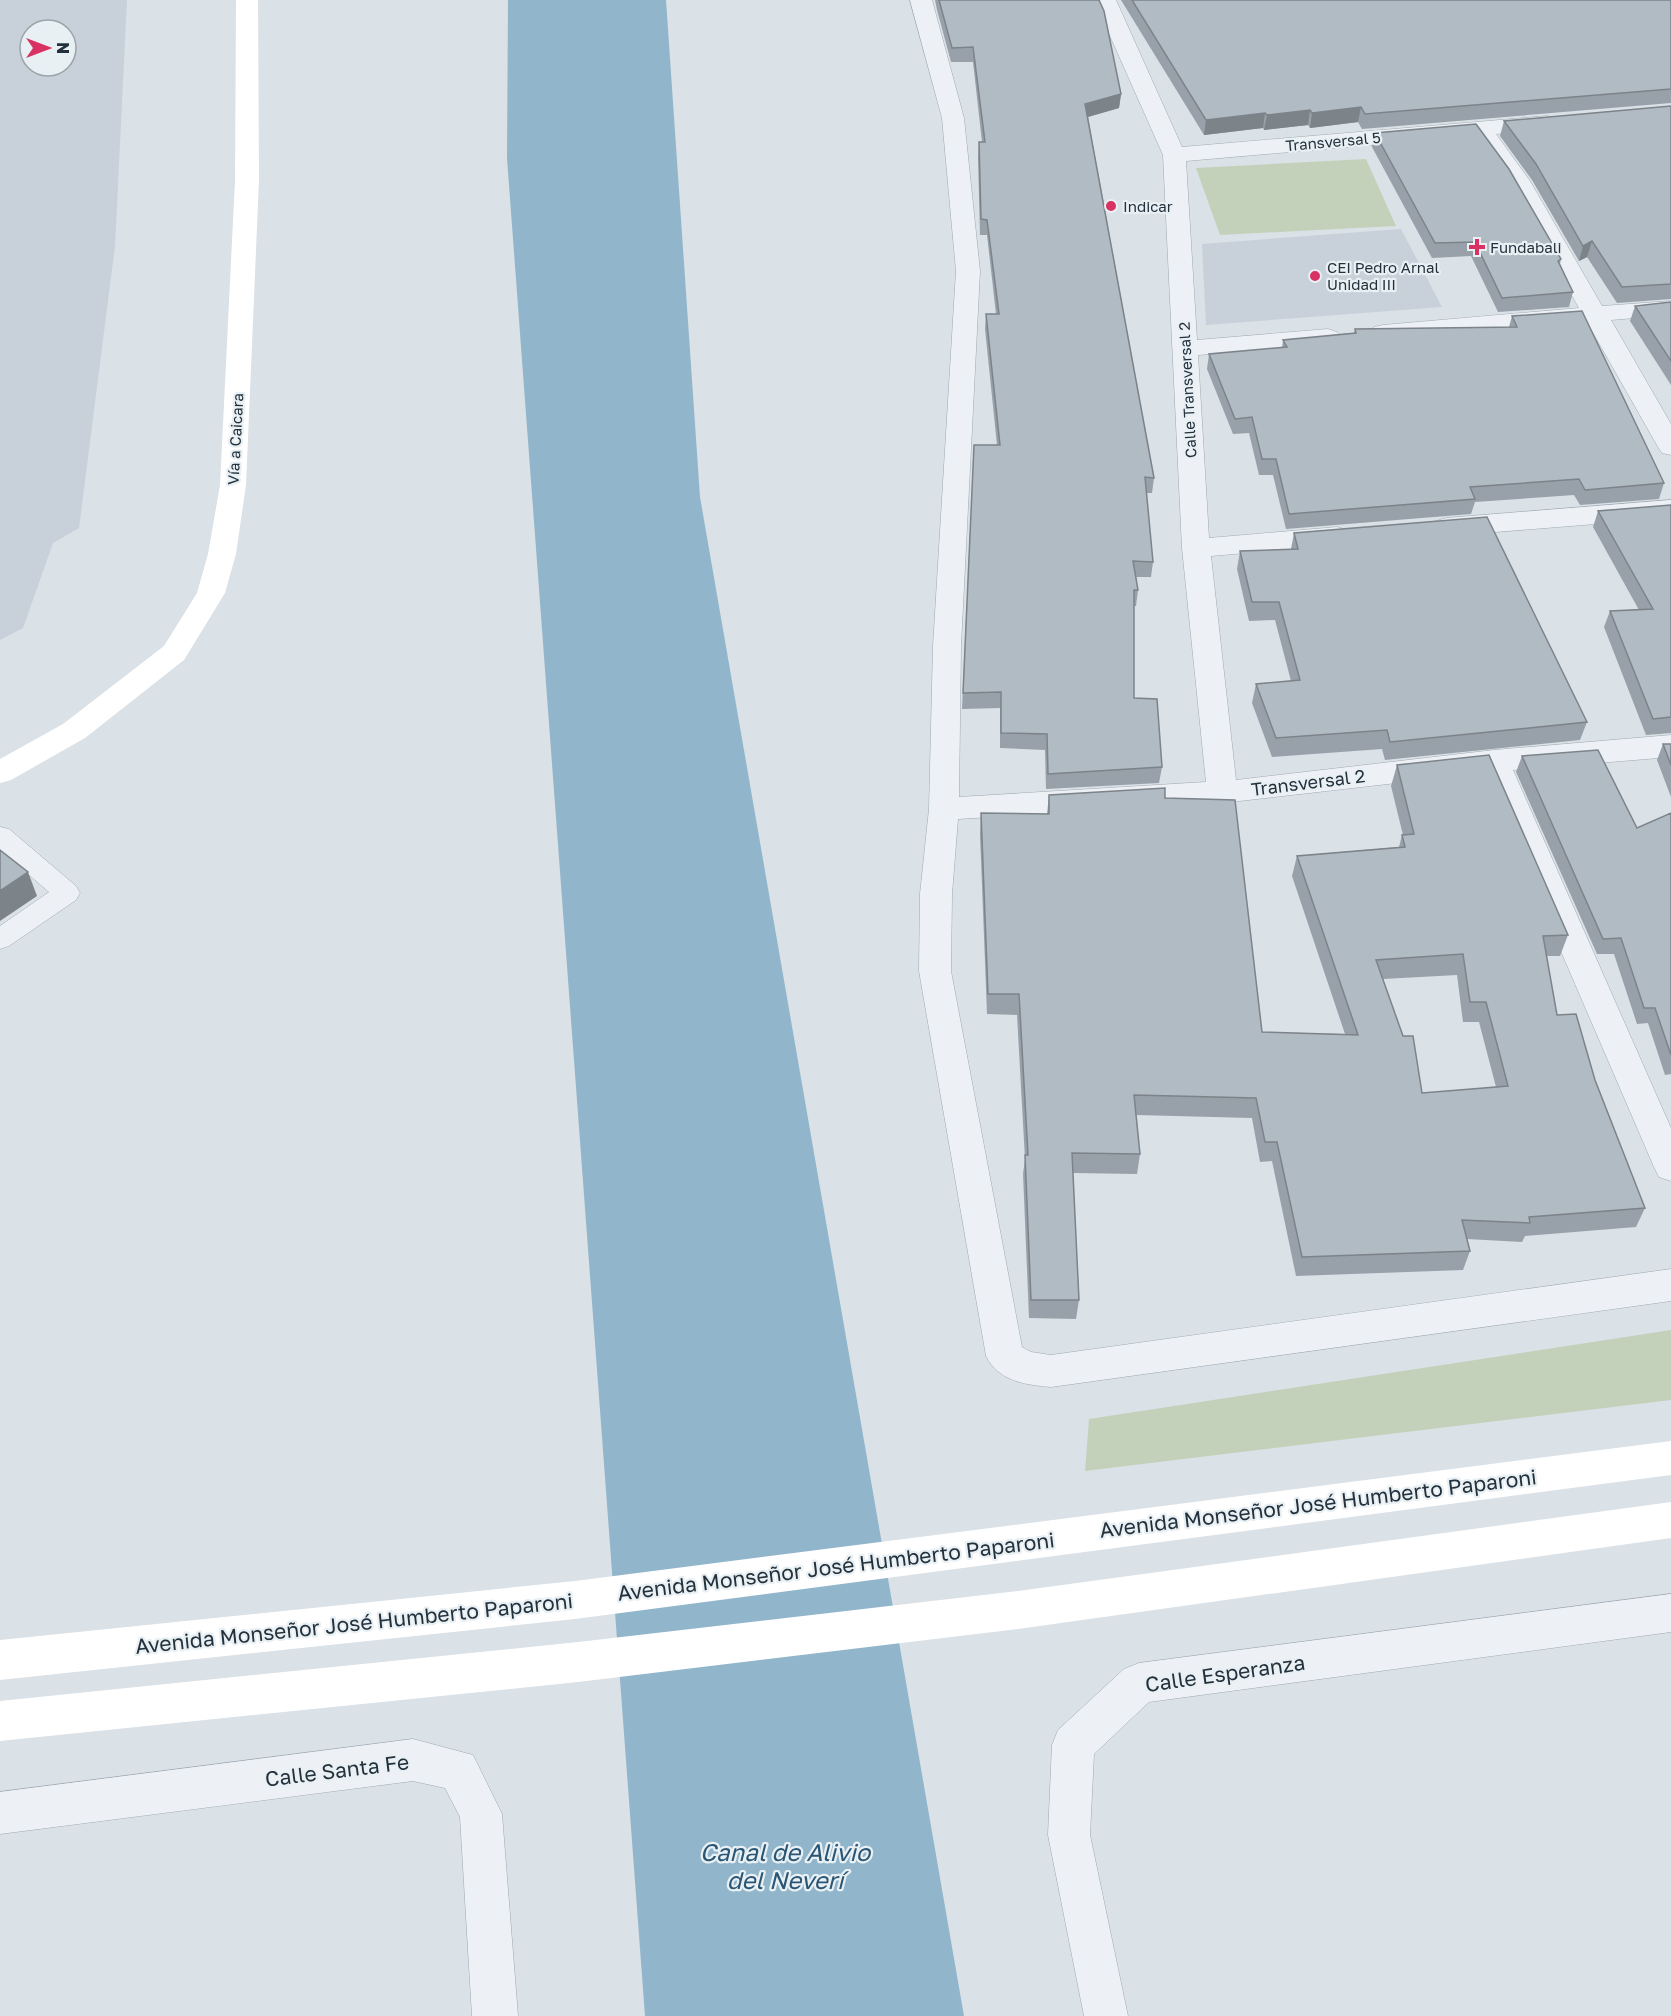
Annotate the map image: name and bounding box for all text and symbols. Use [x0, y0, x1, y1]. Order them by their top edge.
north arrow [18, 18, 78, 78]
text: N [53, 42, 73, 54]
street label: Transversal 5 [1285, 128, 1381, 154]
place label: Indicar [1123, 197, 1173, 215]
marker: Indicar [1104, 199, 1118, 213]
marker: Fundabali [1468, 238, 1486, 256]
place label: Fundabali [1490, 238, 1561, 256]
place label: CEI Pedro Arnal Unidad III [1327, 258, 1439, 293]
marker: CEI Pedro Arnal Unidad III [1308, 269, 1322, 283]
street label: Calle Transversal 2 [1174, 322, 1200, 458]
street label: Vía a Caicara [224, 393, 246, 485]
street label: Transversal 2 [1250, 764, 1366, 800]
street label: Avenida Monseñor José Humberto Paparoni [1098, 1463, 1538, 1543]
street label: Avenida Monseñor José Humberto Paparoni [616, 1526, 1056, 1606]
street label: Avenida Monseñor José Humberto Paparoni [134, 1587, 574, 1659]
street label: Calle Esperanza [1143, 1649, 1307, 1697]
street label: Calle Santa Fe [264, 1748, 410, 1792]
water label: Canal de Alivio del Neverí [700, 1837, 872, 1894]

